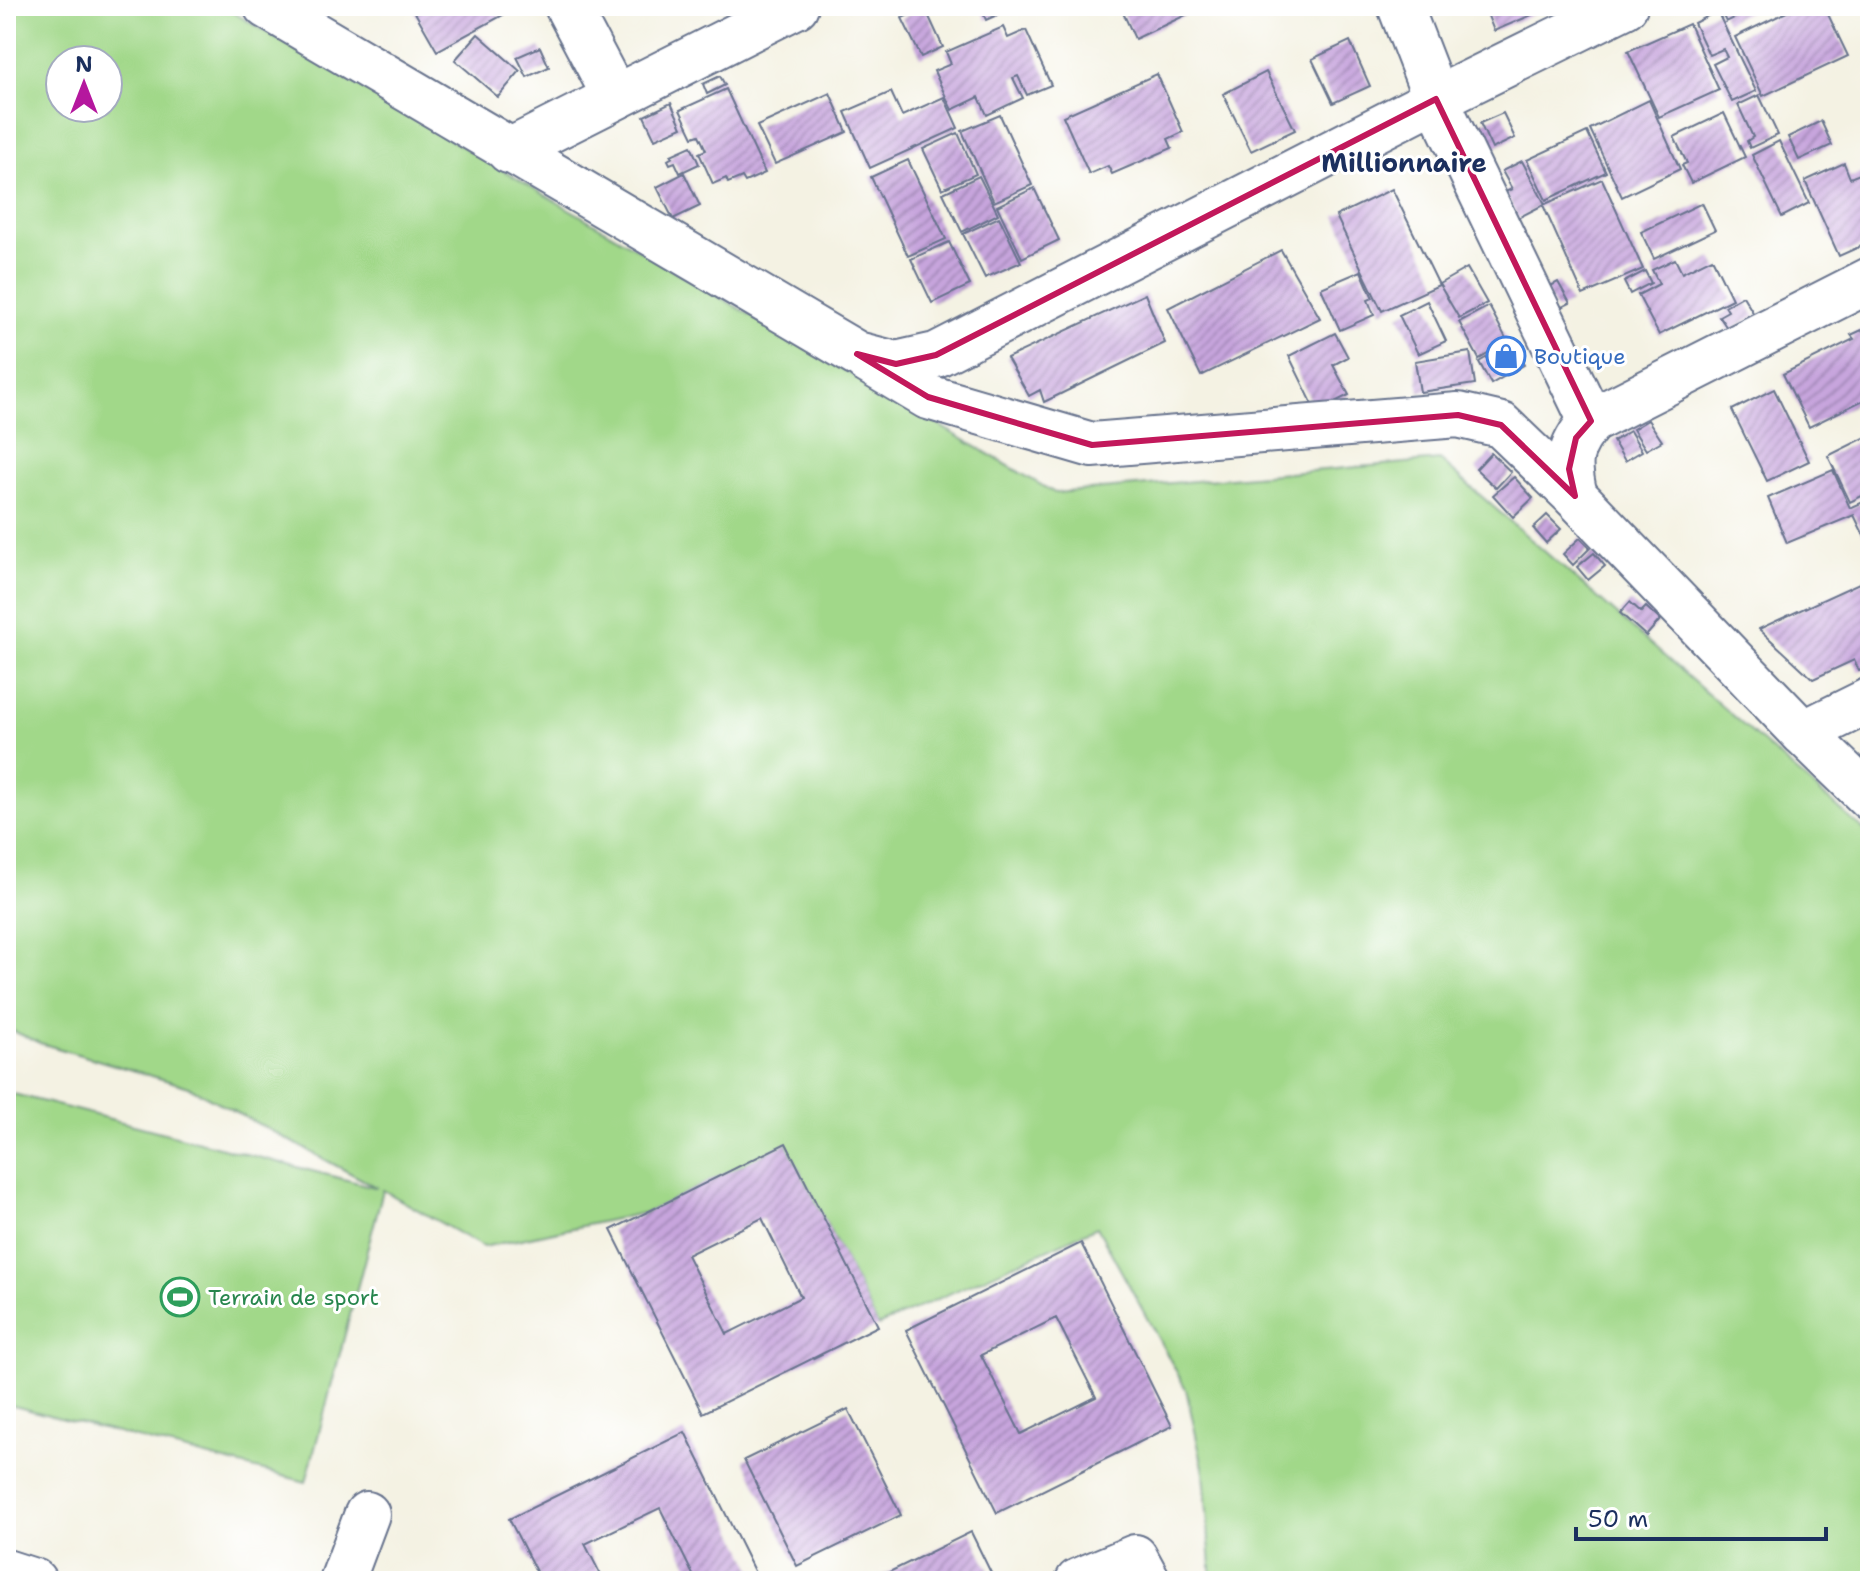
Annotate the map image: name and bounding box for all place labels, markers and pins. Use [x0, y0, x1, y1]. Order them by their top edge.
shop icon: Boutique [1485, 335, 1527, 377]
place label: Boutique [1534, 342, 1626, 371]
sports icon: Terrain de sport [159, 1276, 201, 1318]
place label: Terrain de sport [208, 1283, 379, 1312]

